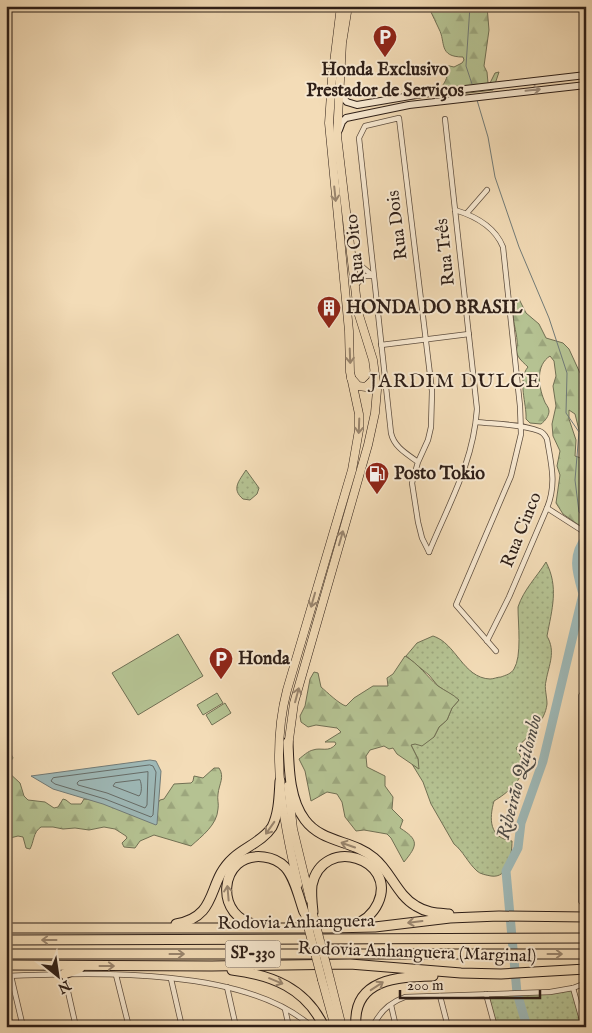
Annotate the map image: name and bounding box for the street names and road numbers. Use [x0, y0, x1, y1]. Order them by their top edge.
street label: Rua Dois [382, 189, 414, 261]
street label: Rua Oito [341, 213, 371, 285]
street label: Rua Três [431, 217, 461, 287]
street label: Rua Cinco [496, 489, 548, 571]
street label: Rodovia Anhanguera [217, 910, 375, 936]
street label: Rodovia Anhanguera (Marginal) [297, 937, 537, 969]
road number: SP-330 [226, 941, 280, 968]

